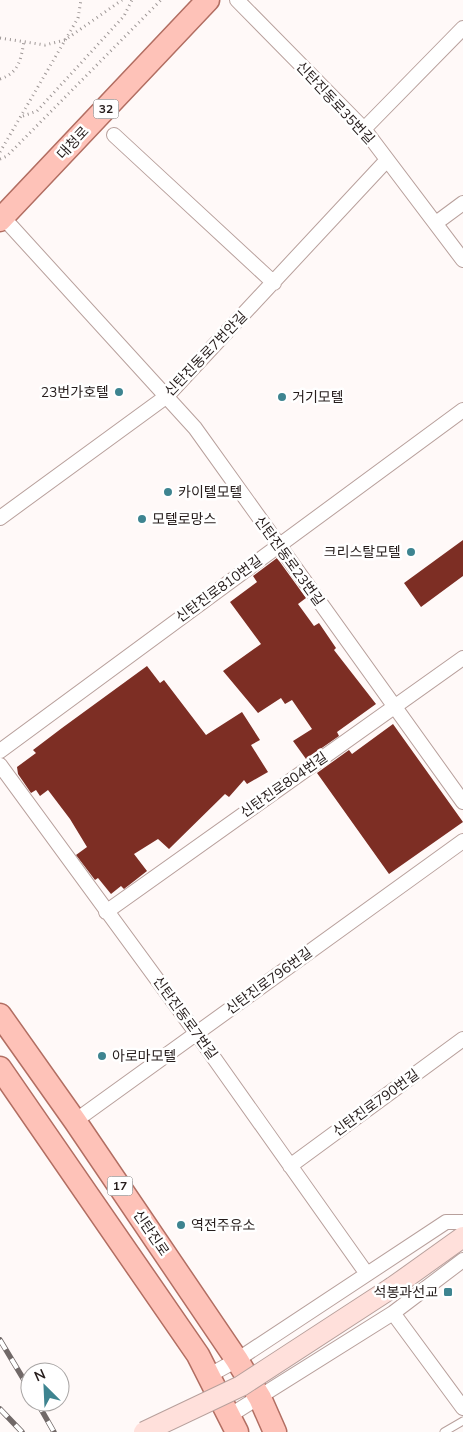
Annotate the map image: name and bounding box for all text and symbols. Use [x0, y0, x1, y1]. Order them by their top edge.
street label: 신탄진동로35번길 [292, 57, 378, 149]
road number: 32 [94, 100, 118, 118]
street label: 대청로 [53, 122, 93, 164]
street label: 신탄진동로7번안길 [160, 307, 252, 401]
place label: 23번가호텔 [41, 383, 109, 402]
marker: 23번가호텔 [113, 386, 125, 398]
place label: 거기모텔 [292, 388, 344, 407]
marker: 거기모텔 [276, 391, 288, 403]
place label: 카이텔모텔 [178, 483, 242, 502]
marker: 카이텔모텔 [162, 486, 174, 498]
place label: 모텔로망스 [152, 510, 217, 529]
street label: 신탄진동로23번길 [250, 512, 328, 610]
marker: 모텔로망스 [136, 513, 148, 525]
place label: 크리스탈모텔 [324, 543, 401, 562]
marker: 크리스탈모텔 [405, 546, 417, 558]
street label: 신탄진로810번길 [172, 551, 266, 627]
street label: 신탄진로804번길 [237, 748, 331, 822]
street label: 신탄진로796번길 [222, 943, 316, 1019]
street label: 신탄진동로7번길 [148, 973, 222, 1063]
place label: 아로마모텔 [112, 1047, 176, 1066]
marker: 아로마모텔 [96, 1050, 108, 1062]
street label: 신탄진로790번길 [329, 1065, 423, 1141]
road number: 17 [108, 1176, 132, 1196]
street label: 신탄진로 [129, 1206, 173, 1260]
place label: 역전주유소 [191, 1216, 256, 1235]
marker: 역전주유소 [175, 1219, 187, 1231]
place label: 석봉과선교 [374, 1283, 438, 1302]
marker: 석봉과선교 [442, 1286, 454, 1298]
north arrow [20, 1362, 70, 1412]
text: N [31, 1365, 49, 1386]

